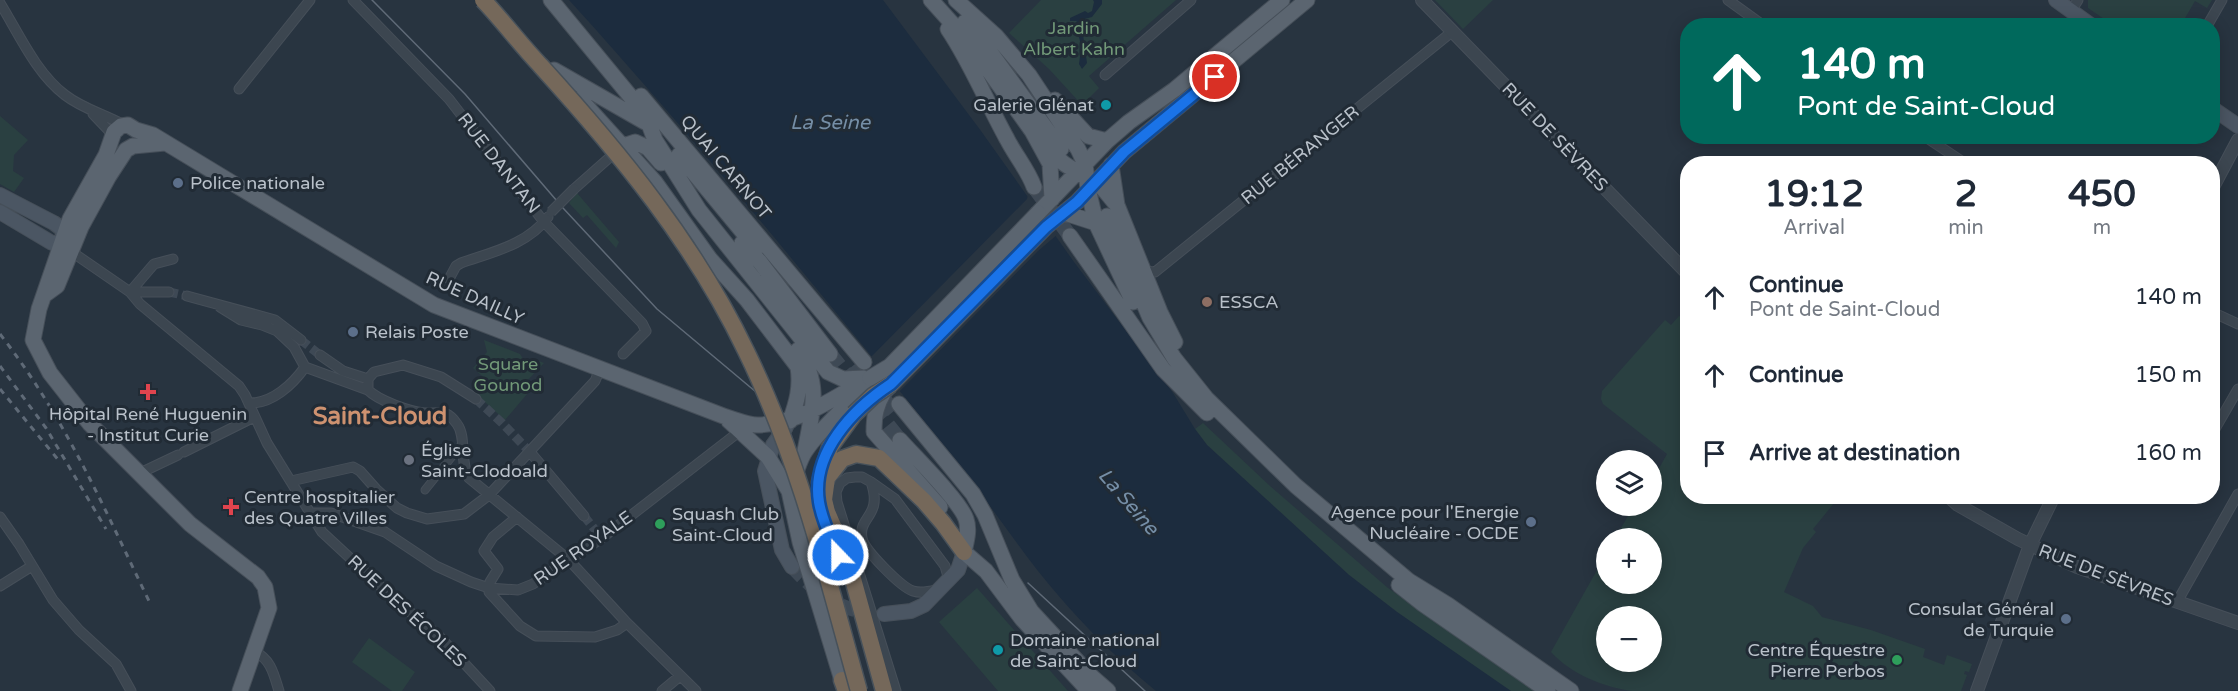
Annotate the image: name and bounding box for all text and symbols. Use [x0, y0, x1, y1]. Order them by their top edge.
park label: Jardin Albert Kahn [1023, 17, 1125, 60]
text: 140 m [1797, 39, 1926, 90]
icon: ahead [1698, 42, 1776, 120]
pin [1189, 51, 1240, 102]
icon: arrive [1198, 60, 1231, 93]
street label: RUE DE SÈVRES [1498, 78, 1612, 196]
text: Pont de Saint-Cloud [1797, 90, 2055, 123]
place label: Galerie Glénat [973, 94, 1094, 116]
marker: Galerie Glénat [1099, 98, 1113, 112]
street label: RUE BÉRANGER [1237, 101, 1363, 209]
street label: RUE DANTAN [453, 108, 545, 218]
street label: QUAI CARNOT [676, 110, 776, 224]
water label: La Seine [790, 111, 872, 135]
place label: Police nationale [190, 172, 325, 194]
text: 19:12 [1764, 173, 1864, 216]
text: 2 [1955, 173, 1977, 216]
text: 450 [2068, 173, 2136, 216]
marker: Police nationale [171, 176, 185, 190]
text: Arrival [1783, 216, 1845, 240]
text: min [1948, 216, 1984, 240]
text: m [2093, 216, 2111, 240]
street label: RUE DAILLY [423, 267, 528, 330]
text: Continue [1749, 272, 1844, 298]
icon: ahead [1698, 281, 1731, 314]
text: 140 m [2135, 284, 2202, 310]
place label: ESSCA [1219, 291, 1279, 313]
marker: ESSCA [1200, 295, 1214, 309]
text: Pont de Saint-Cloud [1749, 298, 1940, 322]
place label: Relais Poste [365, 321, 469, 343]
marker: Relais Poste [346, 325, 360, 339]
park label: Square Gounod [474, 353, 542, 396]
icon: ahead [1698, 359, 1731, 392]
text: Continue [1749, 362, 1844, 388]
text: 150 m [2135, 362, 2202, 388]
marker: Hôpital René Huguenin - Institut Curie [139, 383, 157, 401]
district label: Saint-Cloud [313, 402, 447, 431]
place label: Hôpital René Huguenin - Institut Curie [49, 403, 247, 446]
icon: arrive [1698, 437, 1731, 470]
place label: Église Saint-Clodoald [421, 439, 548, 482]
text: Arrive at destination [1749, 440, 1960, 466]
text: 160 m [2135, 440, 2202, 466]
map controls [1596, 450, 1662, 672]
button: layers [1596, 450, 1662, 516]
marker: Église Saint-Clodoald [402, 453, 416, 467]
water label: La Seine [1093, 464, 1164, 541]
place label: Centre hospitalier des Quatre Villes [244, 486, 395, 529]
marker: Centre hospitalier des Quatre Villes [222, 498, 240, 516]
place label: Agence pour l'Energie Nucléaire - OCDE [1330, 501, 1519, 544]
place label: Squash Club Saint-Cloud [672, 503, 779, 546]
street label: RUE ROYALE [530, 506, 636, 590]
marker: Agence pour l'Energie Nucléaire - OCDE [1524, 515, 1538, 529]
marker: Squash Club Saint-Cloud [653, 517, 667, 531]
position arrow [806, 523, 870, 587]
button: + [1596, 528, 1662, 594]
street label: RUE DE SÈVRES [2035, 539, 2177, 611]
street label: RUE DES ÉCOLES [343, 550, 471, 672]
place label: Consulat Général de Turquie [1908, 598, 2054, 641]
button: − [1596, 606, 1662, 672]
marker: Consulat Général de Turquie [2059, 612, 2073, 626]
place label: Domaine national de Saint-Cloud [1010, 629, 1160, 672]
place label: Centre Équestre Pierre Perbos [1747, 639, 1885, 682]
marker: Domaine national de Saint-Cloud [991, 643, 1005, 657]
marker: Centre Équestre Pierre Perbos [1890, 653, 1904, 667]

